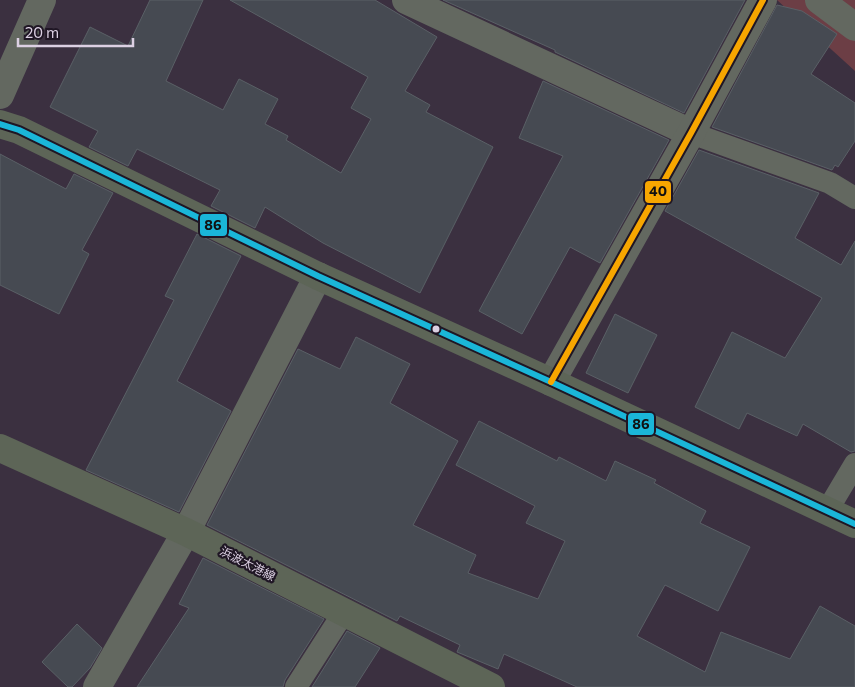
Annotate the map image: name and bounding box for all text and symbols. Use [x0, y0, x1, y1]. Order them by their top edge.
scale bar [18, 15, 132, 47]
text: 20 m [25, 23, 59, 41]
line badge: 40 [644, 180, 672, 204]
text: 40 [649, 182, 667, 199]
line badge: 86 [199, 213, 228, 237]
text: 86 [204, 216, 222, 233]
unlabelled marker [431, 324, 441, 334]
line badge: 86 [627, 412, 655, 436]
text: 86 [632, 415, 650, 432]
street label: 浜波太港線 [218, 543, 278, 583]

